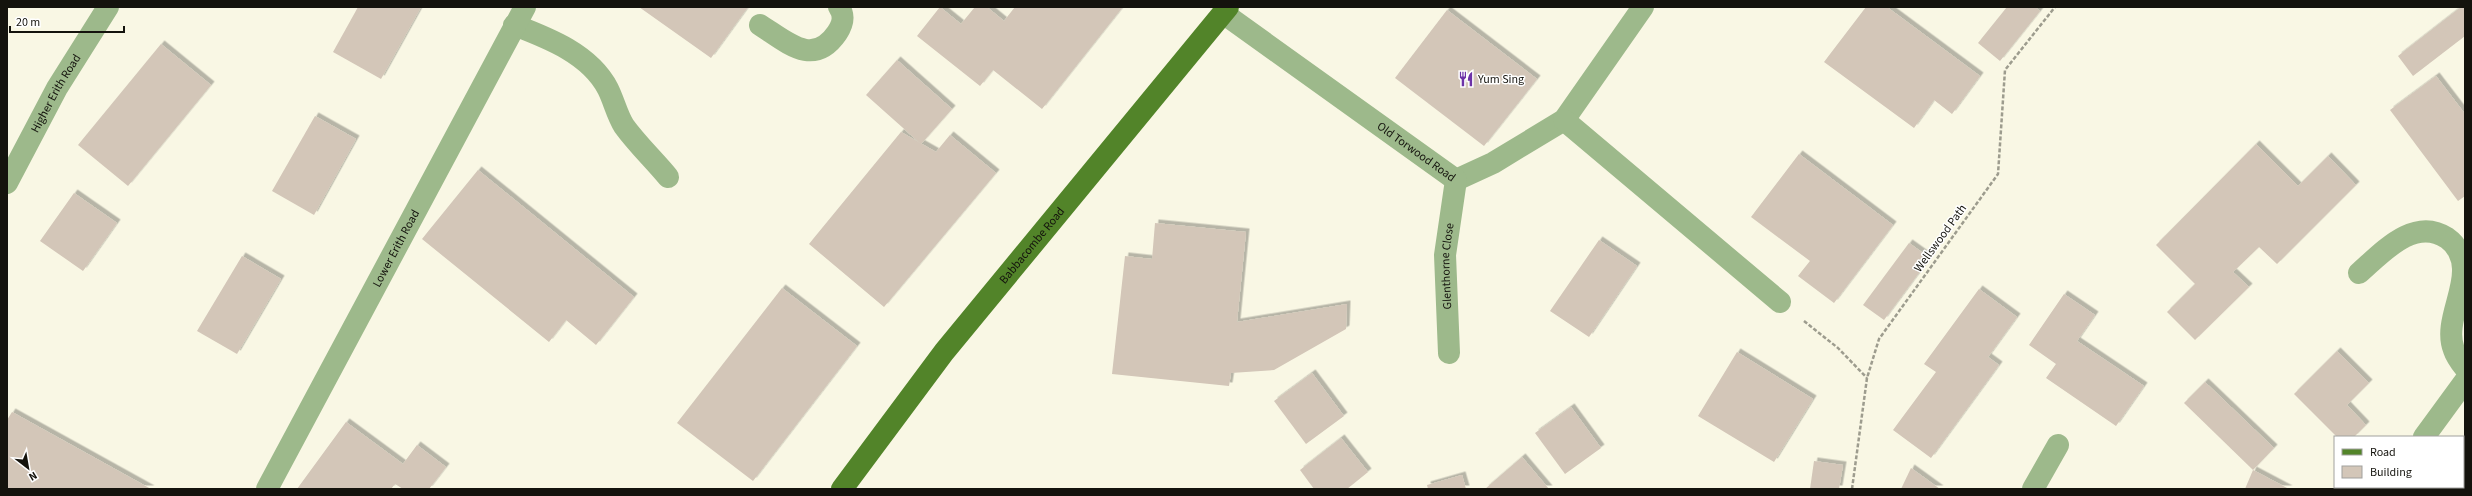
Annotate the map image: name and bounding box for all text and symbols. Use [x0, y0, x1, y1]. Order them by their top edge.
scale bar [10, 8, 124, 34]
text: 20 m [16, 14, 40, 31]
street label: Higher Erith Road [27, 51, 85, 136]
restaurant icon: Yum Sing [1457, 70, 1475, 88]
place label: Yum Sing [1477, 71, 1524, 88]
street label: Old Torwood Road [1373, 118, 1459, 186]
street label: Wellswood Path [1910, 201, 1971, 276]
street label: Babbacombe Road [996, 204, 1069, 288]
street label: Lower Erith Road [369, 207, 424, 290]
street label: Glenthorne Close [1437, 222, 1459, 310]
legend [2334, 436, 2464, 488]
text: Road [2370, 444, 2396, 461]
north arrow [8, 448, 48, 488]
text: Building [2370, 464, 2412, 481]
text: N [26, 468, 40, 484]

